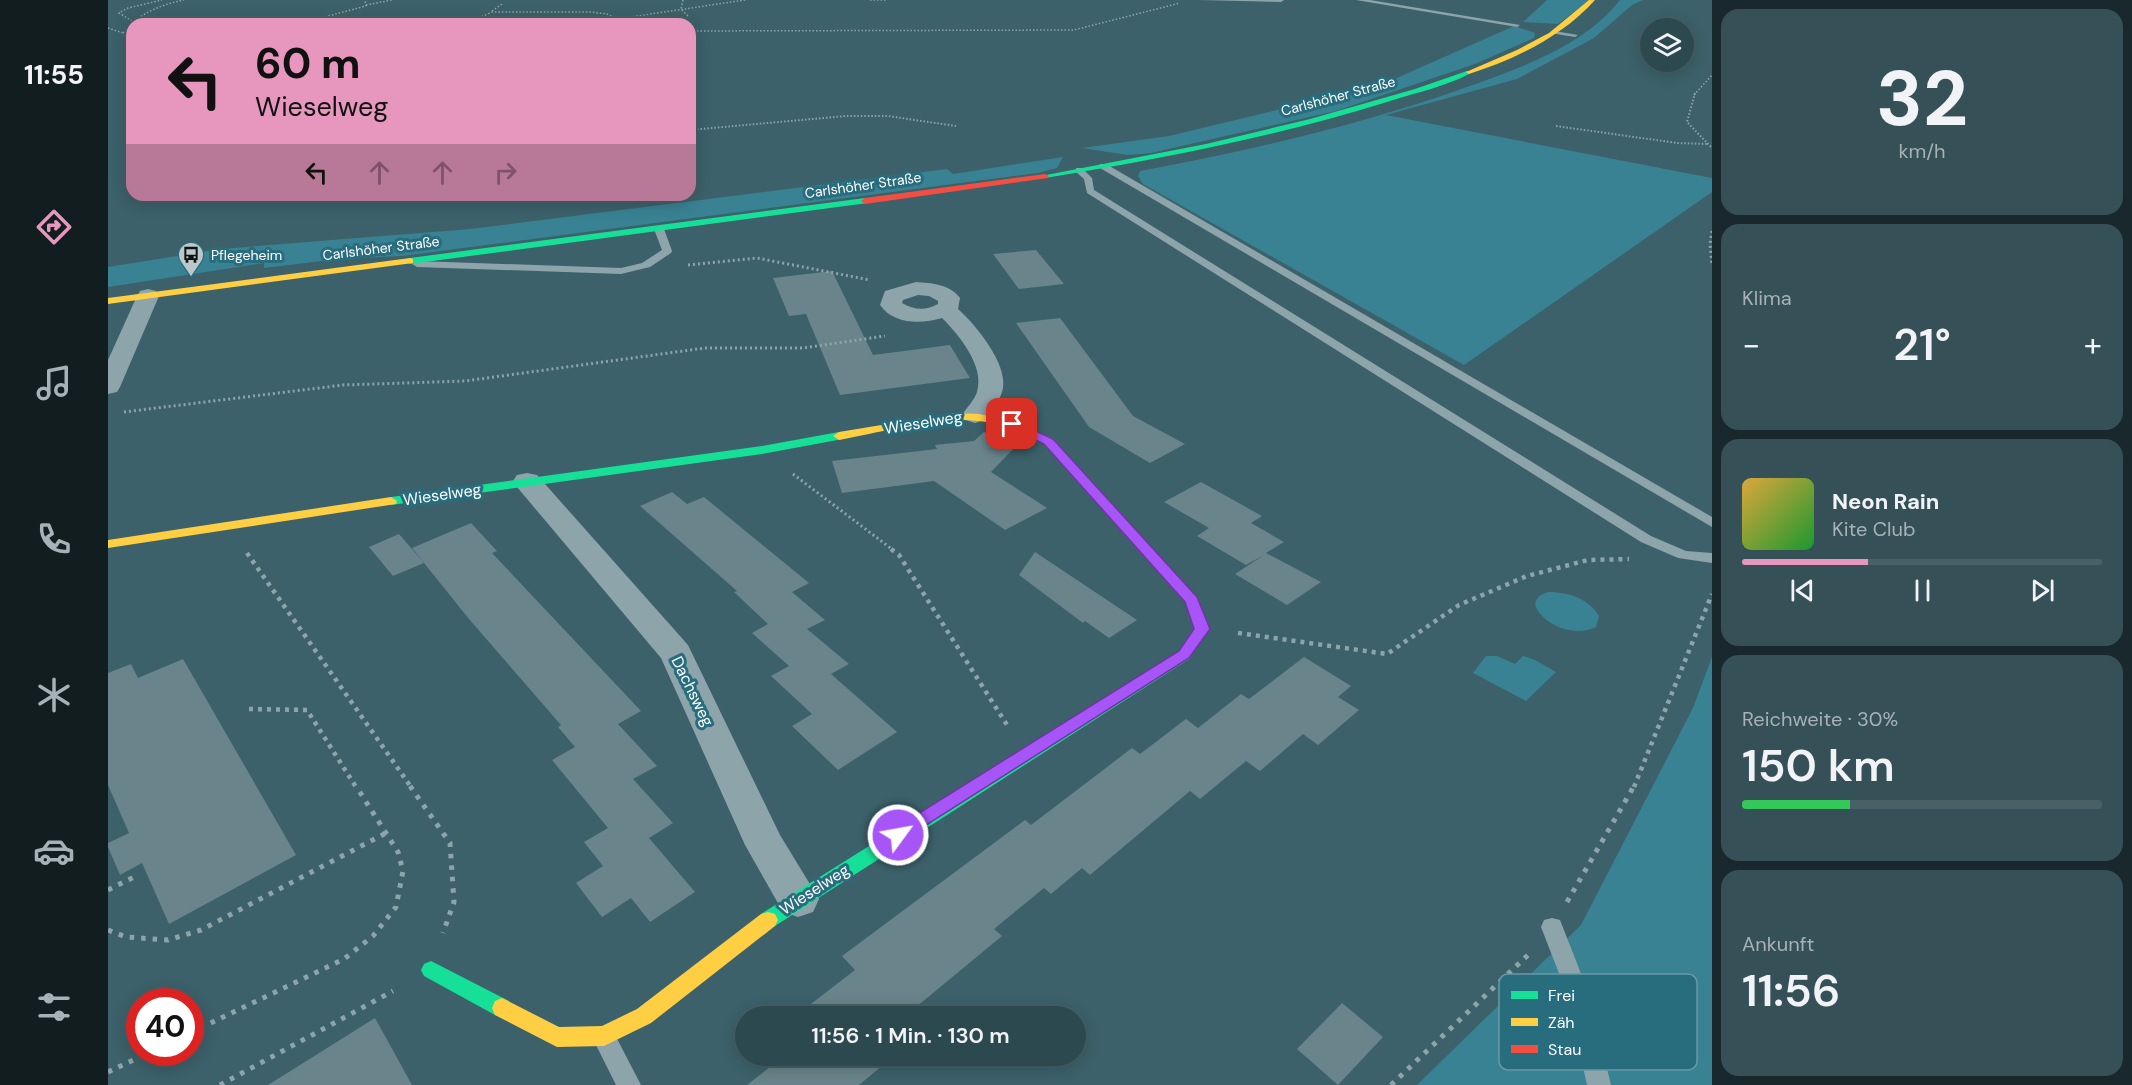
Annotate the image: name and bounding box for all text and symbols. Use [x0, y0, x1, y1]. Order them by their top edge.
map controls [1640, 18, 1694, 72]
button: layers [1640, 18, 1694, 72]
text: 60 m [255, 36, 361, 91]
icon: left [156, 42, 234, 120]
text: 32 [1876, 48, 1968, 149]
text: 11:55 [24, 57, 84, 92]
street label: Carlshöher Straße [1279, 72, 1397, 120]
text: Wieselweg [255, 89, 388, 124]
text: km/h [1898, 138, 1946, 164]
icon: left [300, 156, 333, 189]
icon: ahead [363, 156, 396, 189]
icon: ahead [426, 156, 459, 189]
icon: right [489, 156, 522, 189]
street label: Carlshöher Straße [803, 168, 923, 202]
icon: directions [33, 206, 75, 248]
street label: Carlshöher Straße [322, 232, 441, 264]
bus stop icon: Pflegeheim [176, 240, 206, 278]
place label: Pflegeheim [211, 246, 282, 264]
text: Klima [1742, 285, 1792, 311]
text: 21° [1893, 315, 1951, 374]
text: − [1742, 323, 1760, 366]
text: + [2084, 323, 2102, 366]
icon: music [33, 362, 75, 404]
pin [986, 398, 1037, 449]
street label: Wieselweg [882, 406, 964, 439]
icon: arrive [995, 407, 1028, 440]
street label: Wieselweg [402, 479, 483, 510]
text: Neon Rain [1832, 487, 1939, 516]
text: Kite Club [1832, 516, 1916, 542]
icon: phone [33, 518, 75, 560]
icon: previous [1786, 574, 1819, 607]
icon: pause [1906, 574, 1939, 607]
icon: next [2026, 574, 2059, 607]
street label: Dachsweg [667, 653, 719, 730]
icon: climate [33, 674, 75, 716]
text: Reichweite · 30% [1742, 706, 1898, 732]
text: 150 km [1742, 736, 1895, 795]
position arrow [866, 803, 930, 867]
icon: car [33, 830, 75, 872]
street label: Wieselweg [775, 859, 853, 920]
text: Ankunft [1742, 931, 1814, 957]
text: 11:56 [1742, 961, 1840, 1020]
legend [1499, 974, 1697, 1070]
text: Frei [1548, 985, 1575, 1006]
icon: filters [33, 986, 75, 1028]
speed limit sign: 40 [126, 988, 204, 1066]
text: Zäh [1548, 1012, 1575, 1033]
text: 11:56 · 1 Min. · 130 m [811, 1021, 1010, 1050]
text: Stau [1548, 1039, 1581, 1060]

